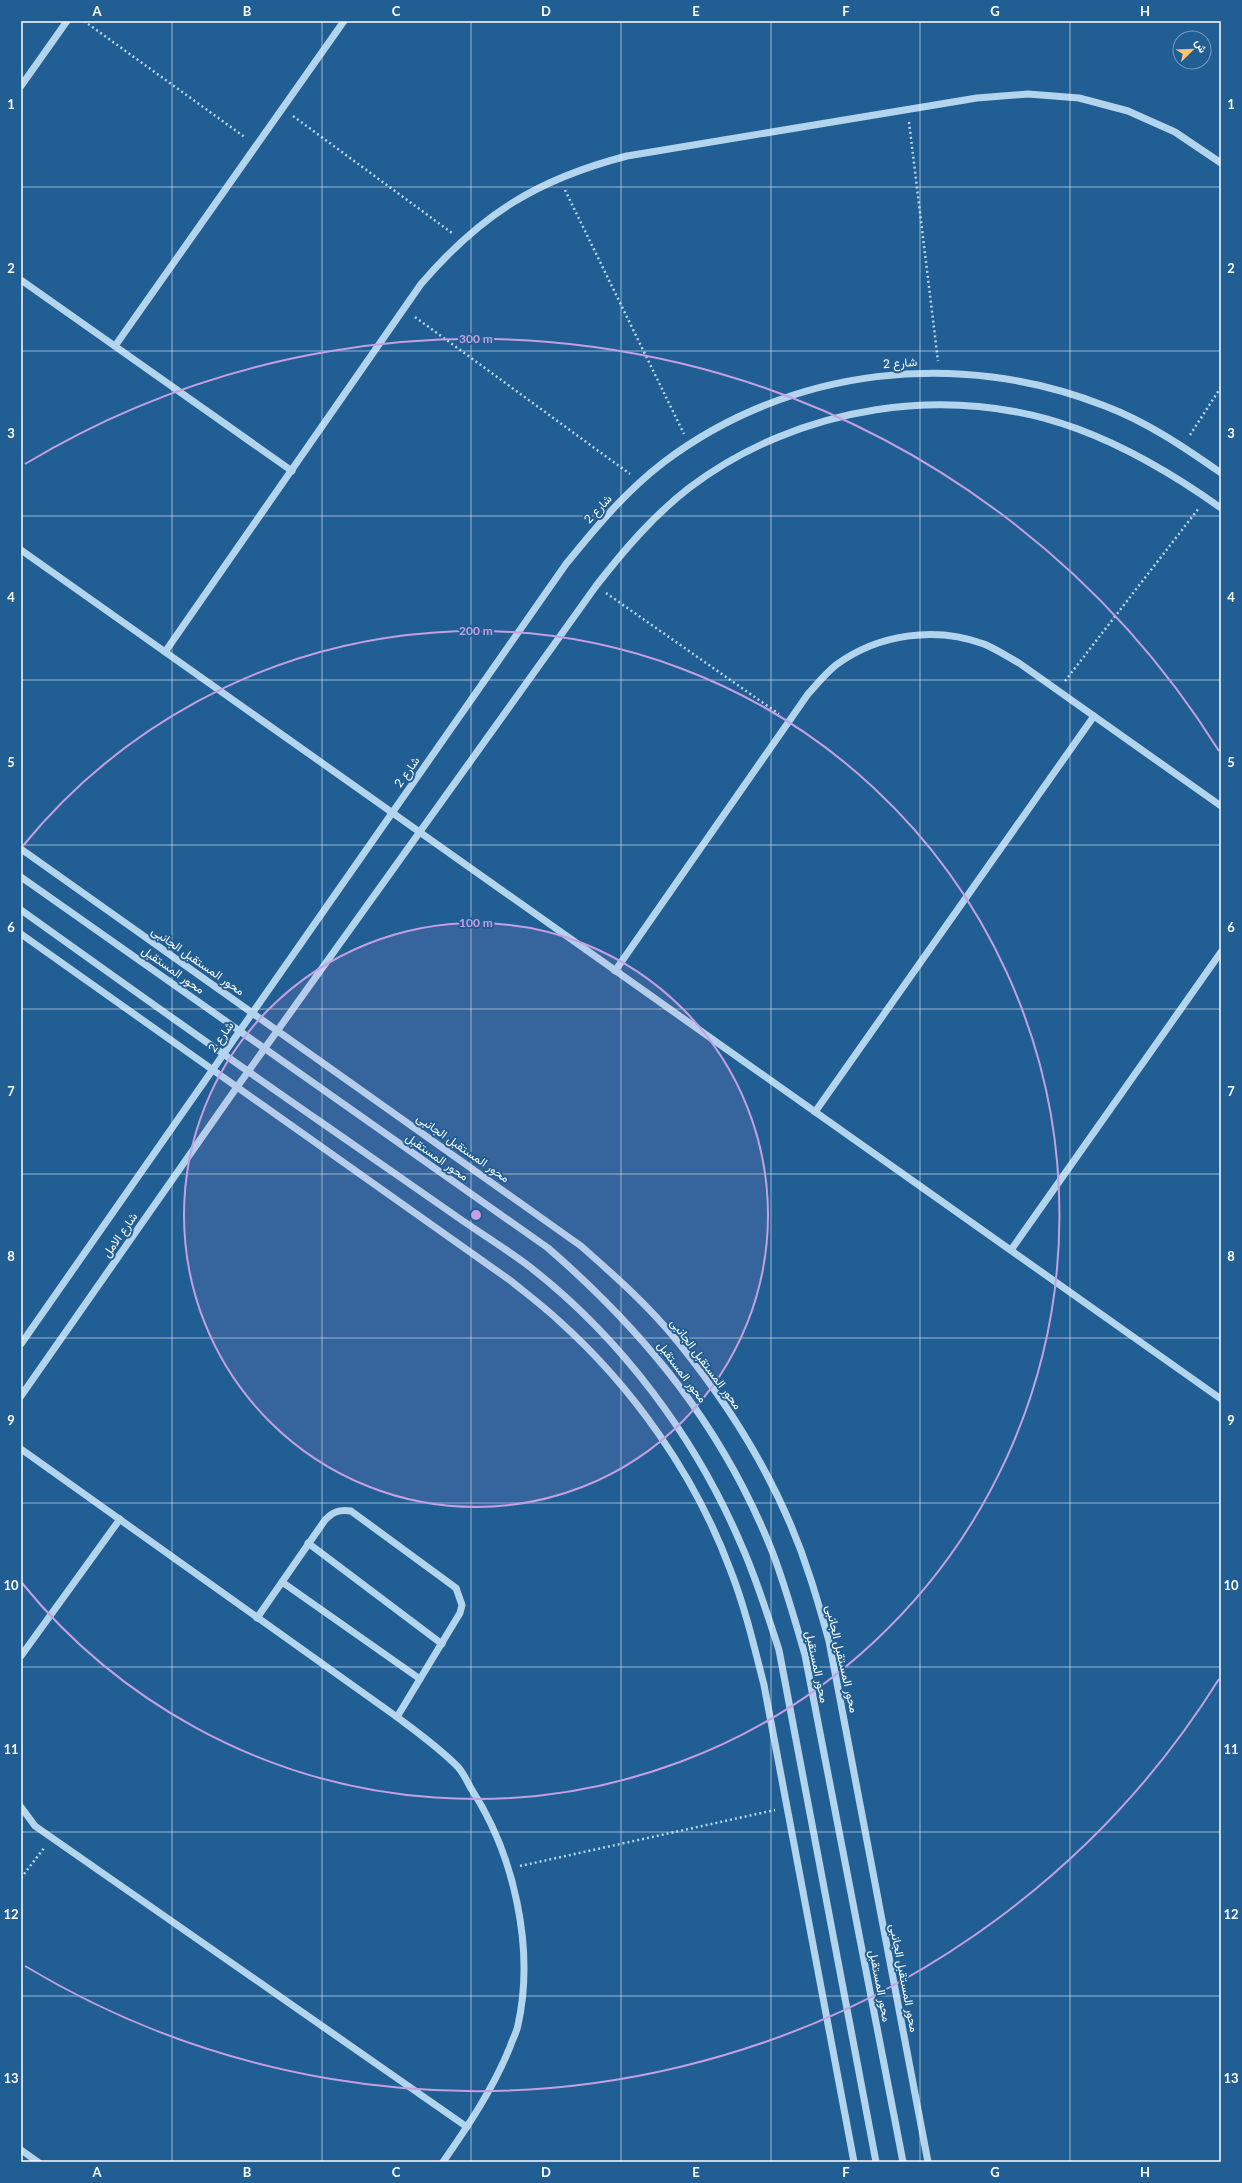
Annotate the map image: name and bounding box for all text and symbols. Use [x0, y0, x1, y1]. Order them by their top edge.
text: A [91, 3, 102, 19]
text: B [243, 3, 252, 19]
text: C [392, 3, 401, 19]
text: D [541, 3, 551, 19]
text: E [692, 3, 700, 19]
text: F [842, 3, 850, 19]
text: G [990, 3, 1000, 19]
text: H [1140, 3, 1150, 19]
north arrow [1172, 30, 1212, 70]
text: ش [1192, 37, 1210, 55]
text: 1 [7, 96, 15, 112]
text: 1 [1227, 96, 1235, 112]
text: 2 [7, 260, 15, 276]
text: 2 [1227, 260, 1235, 276]
text: 300 m [459, 331, 493, 346]
street label: شارع 2 [882, 354, 918, 373]
text: 3 [7, 425, 15, 441]
text: 3 [1227, 425, 1235, 441]
street label: شارع 2 [580, 491, 616, 528]
text: 4 [7, 589, 15, 605]
text: 4 [1227, 589, 1235, 605]
text: 200 m [459, 623, 493, 638]
street label: شارع 2 [391, 753, 424, 791]
text: 5 [7, 754, 15, 770]
text: 5 [1227, 754, 1235, 770]
text: 100 m [459, 915, 493, 930]
text: 6 [7, 919, 15, 935]
text: 6 [1227, 919, 1235, 935]
street label: محور المستقبل الجانبى [149, 923, 247, 999]
street label: محور المستقبل [139, 943, 207, 997]
street label: شارع 2 [205, 1018, 238, 1056]
text: 7 [7, 1083, 15, 1099]
text: 7 [1227, 1083, 1235, 1099]
street label: محور المستقبل الجانبى [414, 1110, 512, 1186]
street label: محور المستقبل [403, 1130, 471, 1184]
centre of rings [469, 1208, 483, 1222]
street label: شارع الامل [99, 1209, 142, 1261]
text: 8 [7, 1248, 15, 1264]
text: 8 [1227, 1248, 1235, 1264]
street label: محور المستقبل الجانبى [667, 1316, 745, 1412]
street label: محور المستقبل [654, 1338, 710, 1406]
text: 9 [7, 1412, 15, 1428]
text: 9 [1227, 1412, 1235, 1428]
text: 10 [3, 1577, 19, 1593]
text: 10 [1223, 1577, 1239, 1593]
street label: محور المستقبل الجانبى [822, 1603, 862, 1715]
street label: محور المستقبل [802, 1630, 832, 1704]
text: 11 [3, 1741, 19, 1757]
text: 11 [1223, 1741, 1239, 1757]
text: 12 [3, 1906, 19, 1922]
text: 12 [1223, 1906, 1239, 1922]
street label: محور المستقبل الجانبى [886, 1922, 922, 2034]
street label: محور المستقبل [865, 1949, 895, 2023]
text: 13 [3, 2070, 19, 2086]
text: 13 [1223, 2070, 1239, 2086]
text: A [91, 2164, 102, 2180]
text: B [243, 2164, 252, 2180]
text: C [392, 2164, 401, 2180]
text: D [541, 2164, 551, 2180]
text: E [692, 2164, 700, 2180]
text: F [842, 2164, 850, 2180]
text: G [990, 2164, 1000, 2180]
text: H [1140, 2164, 1150, 2180]

